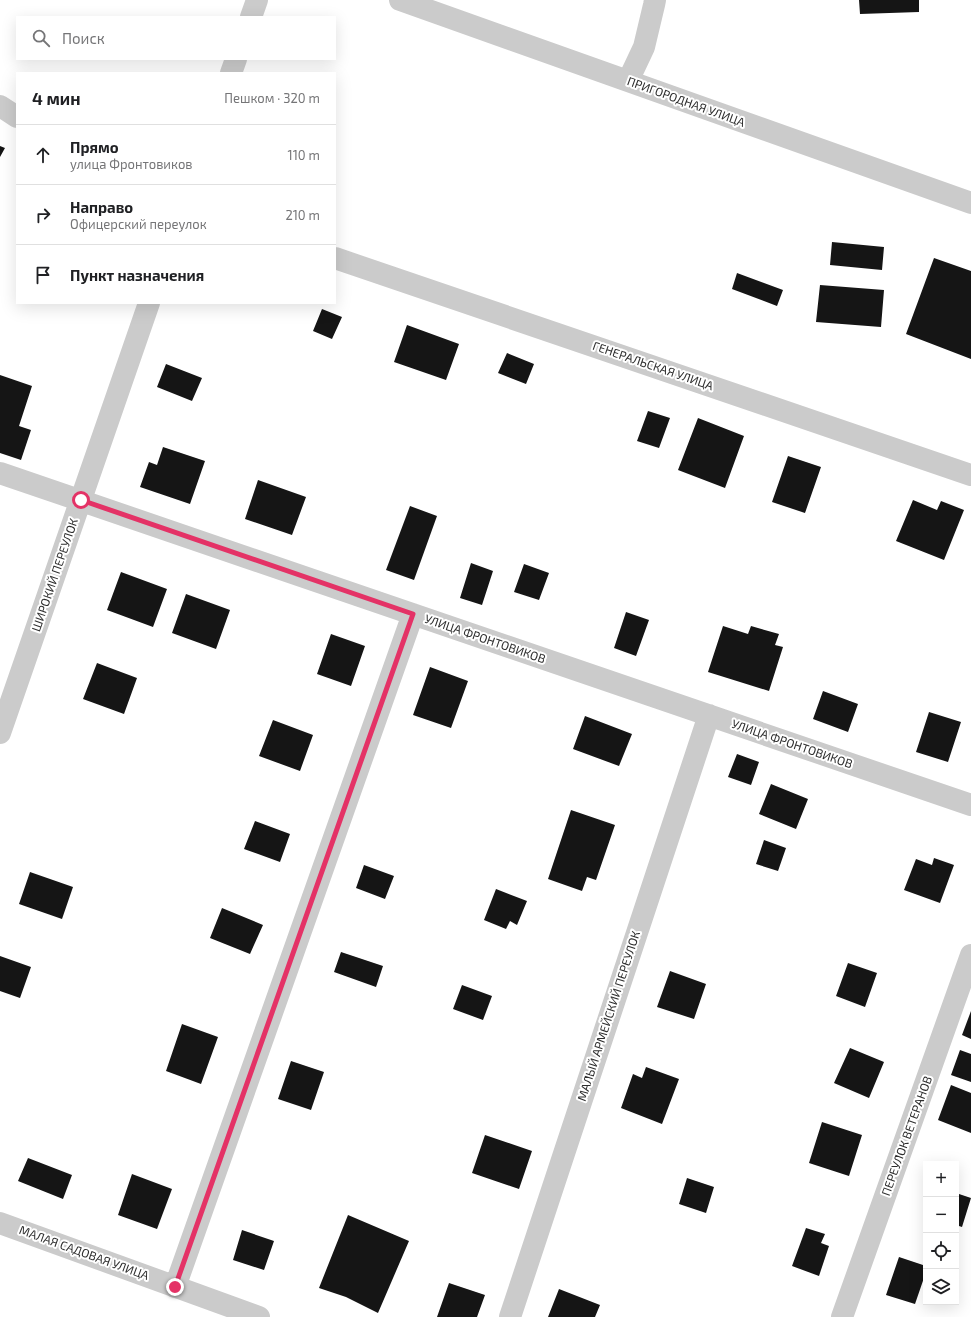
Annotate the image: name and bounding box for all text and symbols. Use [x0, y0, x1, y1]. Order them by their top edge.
search box [16, 16, 336, 60]
icon: search [30, 27, 52, 49]
text: Поиск [62, 29, 105, 47]
street label: ПРИГОРОДНАЯ УЛИЦА [626, 73, 748, 129]
text: 4 мин [32, 88, 81, 108]
text: Пешком · 320 m [224, 90, 320, 106]
text: Прямо [70, 138, 119, 156]
icon: ahead [32, 144, 54, 166]
text: 110 m [288, 147, 320, 163]
text: улица Фронтовиков [70, 156, 193, 172]
text: Направо [70, 198, 133, 216]
icon: right [32, 204, 54, 226]
text: 210 m [285, 207, 320, 223]
text: Офицерский переулок [70, 216, 207, 232]
icon: arrive [32, 264, 54, 286]
text: Пункт назначения [70, 266, 204, 284]
street label: ГЕНЕРАЛЬСКАЯ УЛИЦА [591, 338, 716, 392]
route start [72, 491, 90, 509]
street label: ШИРОКИЙ ПЕРЕУЛОК [28, 516, 80, 633]
street label: УЛИЦА ФРОНТОВИКОВ [423, 611, 548, 665]
street label: УЛИЦА ФРОНТОВИКОВ [730, 716, 855, 770]
street label: МАЛЫЙ АРМЕЙСКИЙ ПЕРЕУЛОК [574, 929, 642, 1103]
street label: ПЕРЕУЛОК ВЕТЕРАНОВ [878, 1074, 934, 1197]
map controls [923, 1161, 959, 1305]
button: + [923, 1161, 959, 1197]
button: − [923, 1197, 959, 1233]
street label: МАЛАЯ САДОВАЯ УЛИЦА [18, 1222, 152, 1282]
button: locate [923, 1233, 959, 1269]
button: layers [923, 1269, 959, 1305]
route end [166, 1278, 184, 1296]

